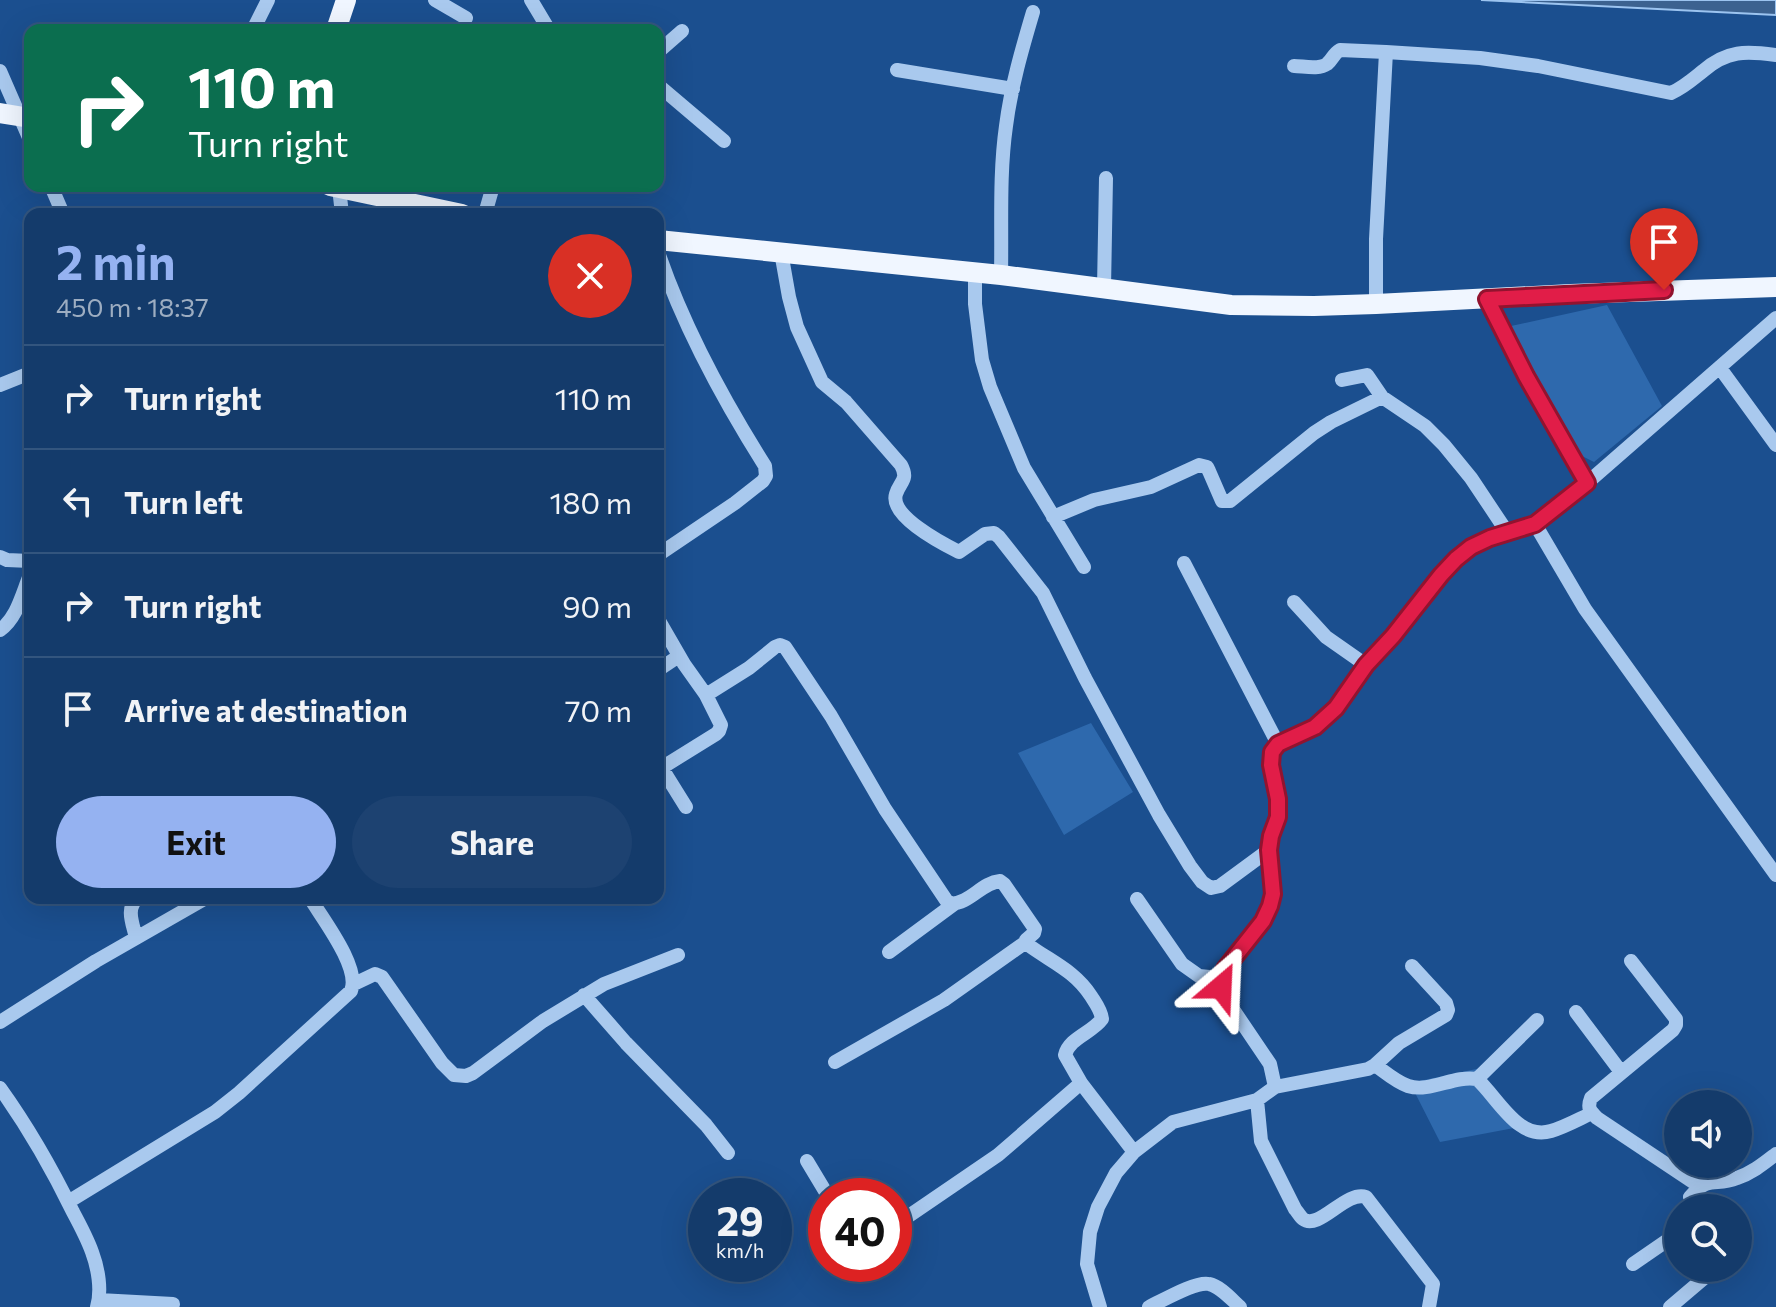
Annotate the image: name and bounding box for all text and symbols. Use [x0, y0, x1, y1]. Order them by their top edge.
text: 110 m [188, 51, 335, 120]
icon: right [56, 56, 160, 160]
text: Turn right [188, 120, 349, 164]
pin [1630, 208, 1698, 290]
icon: arrive [1642, 220, 1686, 264]
text: 2 min [56, 231, 176, 290]
button: close [548, 234, 632, 318]
text: 450 m · 18:37 [56, 291, 209, 322]
icon: right [56, 375, 100, 419]
text: Turn right [124, 379, 261, 416]
text: 110 m [555, 379, 632, 416]
icon: left [56, 479, 100, 523]
text: Turn left [124, 483, 243, 520]
text: 180 m [549, 483, 632, 520]
icon: right [56, 583, 100, 627]
text: Turn right [124, 587, 261, 624]
text: 90 m [562, 587, 632, 624]
icon: arrive [56, 687, 100, 731]
text: Arrive at destination [124, 691, 408, 728]
text: 70 m [565, 691, 632, 728]
button: Exit [56, 796, 336, 888]
button: Share [352, 796, 632, 888]
position arrow [1179, 945, 1263, 1029]
map controls [1664, 1090, 1752, 1282]
button: sound [1664, 1090, 1752, 1178]
speed limit sign: 40 [808, 1178, 912, 1282]
button: search [1664, 1194, 1752, 1282]
text: 29 [716, 1195, 764, 1244]
text: km/h [716, 1238, 764, 1262]

